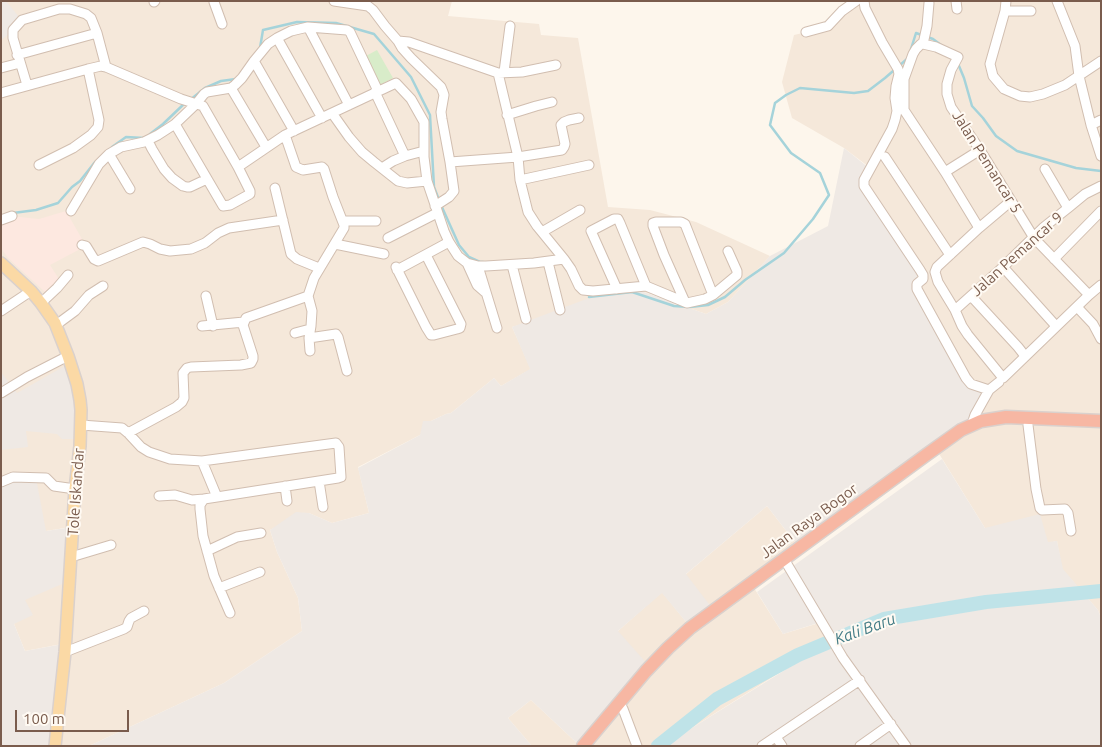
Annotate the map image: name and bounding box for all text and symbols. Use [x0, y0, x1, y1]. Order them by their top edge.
street label: Jalan Pemancar 5 [948, 108, 1026, 216]
street label: Jalan Pemancar 9 [967, 208, 1067, 300]
street label: Tole Iskandar [64, 447, 88, 537]
street label: Jalan Raya Bogor [757, 480, 861, 562]
water label: Kali Baru [832, 609, 898, 649]
scale bar [18, 700, 131, 732]
text: 100 m [23, 710, 65, 727]

